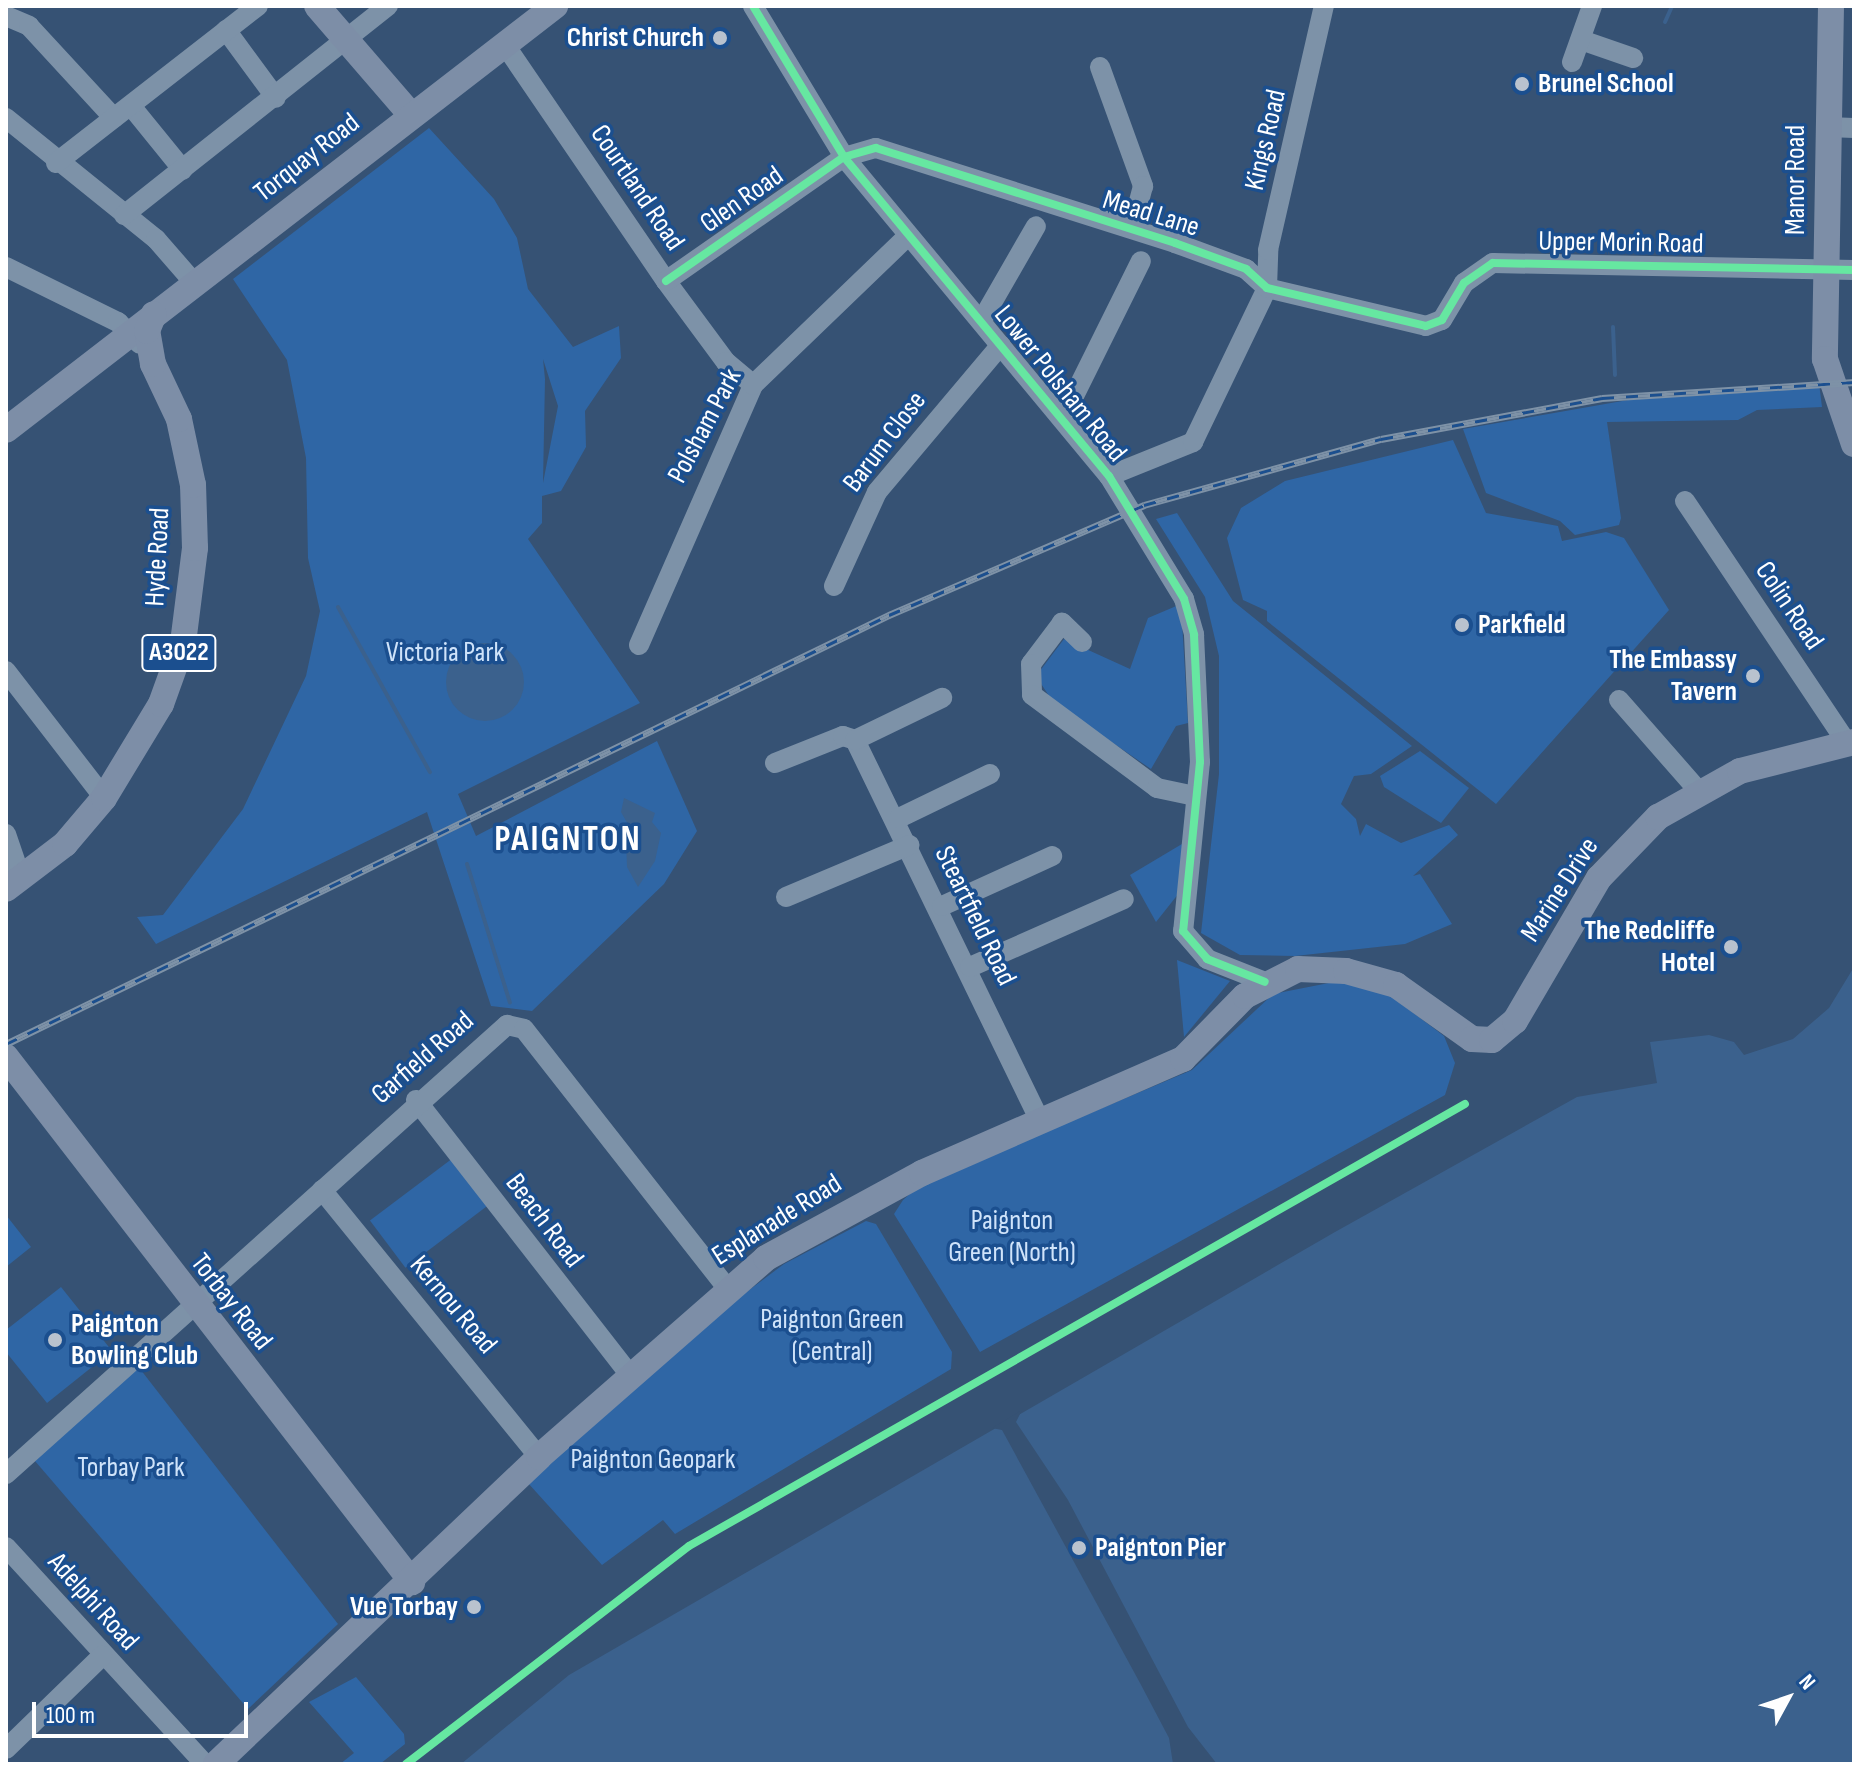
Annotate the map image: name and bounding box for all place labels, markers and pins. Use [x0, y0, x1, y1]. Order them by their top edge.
place label: Christ Church [567, 21, 704, 55]
marker: Christ Church [711, 29, 729, 47]
place label: Brunel School [1538, 67, 1674, 101]
marker: Brunel School [1513, 75, 1531, 93]
place label: Parkfield [1478, 608, 1565, 642]
marker: Parkfield [1453, 616, 1471, 634]
place label: The Embassy Tavern [1609, 643, 1737, 709]
marker: The Embassy Tavern [1744, 667, 1762, 685]
place label: The Redcliffe Hotel [1584, 914, 1715, 980]
marker: The Redcliffe Hotel [1722, 938, 1740, 956]
place label: Paignton Bowling Club [71, 1307, 198, 1373]
marker: Paignton Bowling Club [46, 1331, 64, 1349]
place label: Paignton Pier [1095, 1531, 1226, 1565]
marker: Paignton Pier [1070, 1539, 1088, 1557]
place label: Vue Torbay [350, 1590, 458, 1624]
marker: Vue Torbay [465, 1598, 483, 1616]

